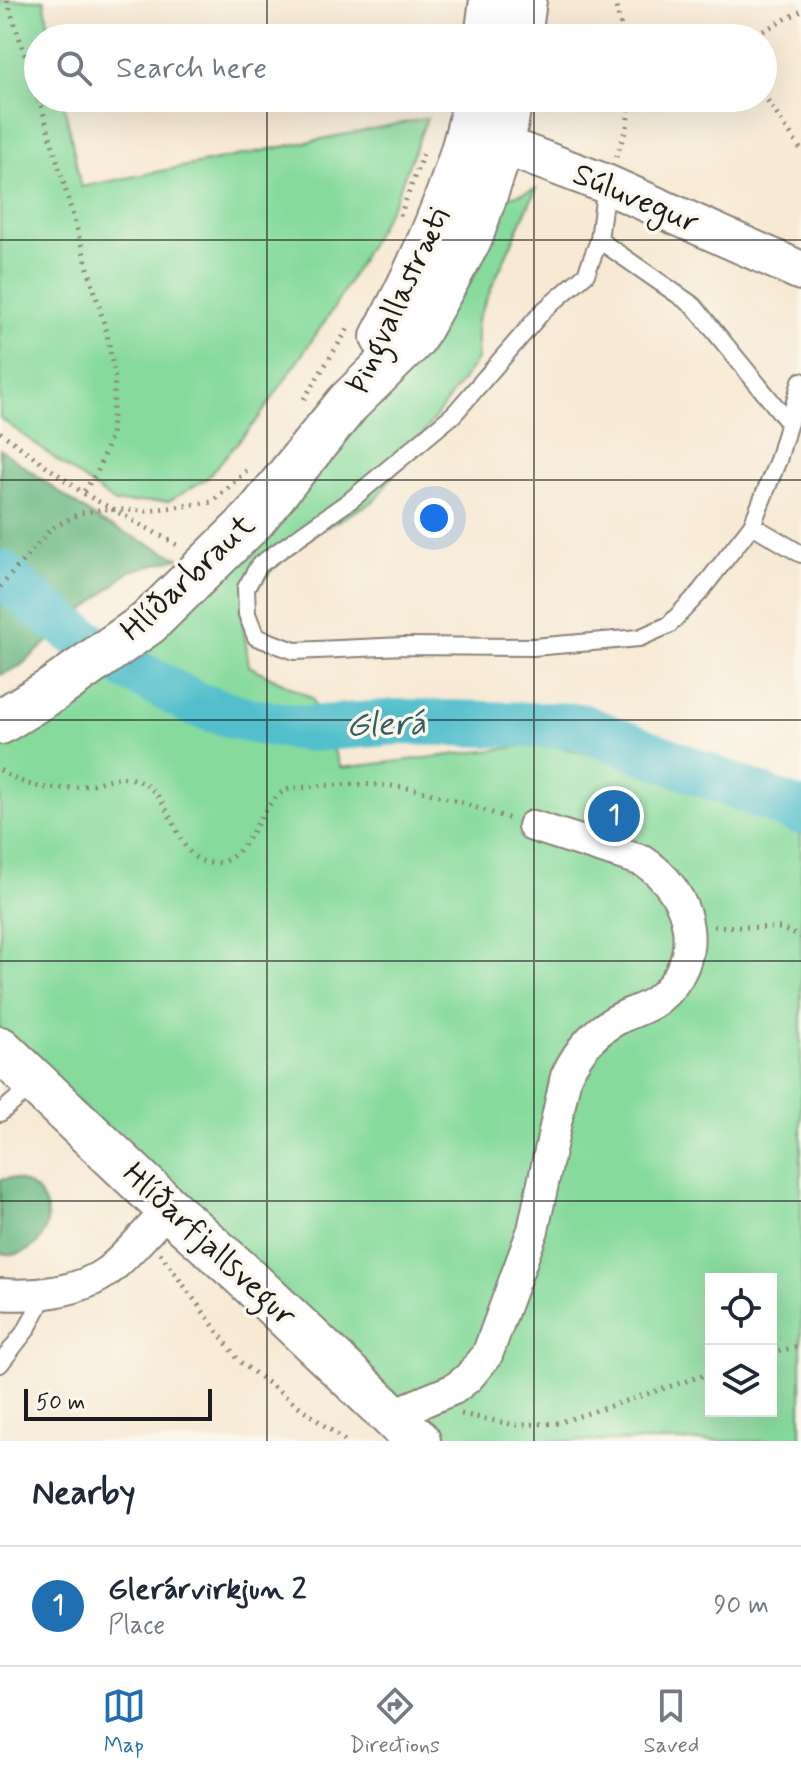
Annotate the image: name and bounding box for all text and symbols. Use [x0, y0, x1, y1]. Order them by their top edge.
search box [24, 24, 777, 112]
icon: search [52, 46, 96, 90]
text: Search here [116, 49, 267, 88]
street label: Súluvegur [566, 154, 706, 246]
street label: Þingvallastræti [338, 201, 463, 400]
your location [414, 498, 454, 538]
street label: Hlíðarbraut [112, 505, 264, 651]
water label: Glerá [345, 701, 427, 749]
pin: 1 [588, 786, 640, 846]
street label: Hlíðarfjallsvegur [111, 1154, 305, 1339]
map controls [705, 1273, 777, 1417]
button: locate [705, 1273, 777, 1345]
button: layers [705, 1345, 777, 1417]
scale bar [24, 1385, 212, 1421]
text: 50 m [36, 1389, 85, 1417]
text: Nearby [32, 1471, 136, 1516]
text: Glerárvirkjun 2 [108, 1570, 307, 1609]
text: 1 [52, 1589, 64, 1623]
text: 90 m [714, 1589, 769, 1623]
text: Place [108, 1609, 165, 1643]
tab: Map [102, 1684, 146, 1760]
tab: Directions [349, 1684, 440, 1760]
tab: Saved [644, 1684, 699, 1760]

